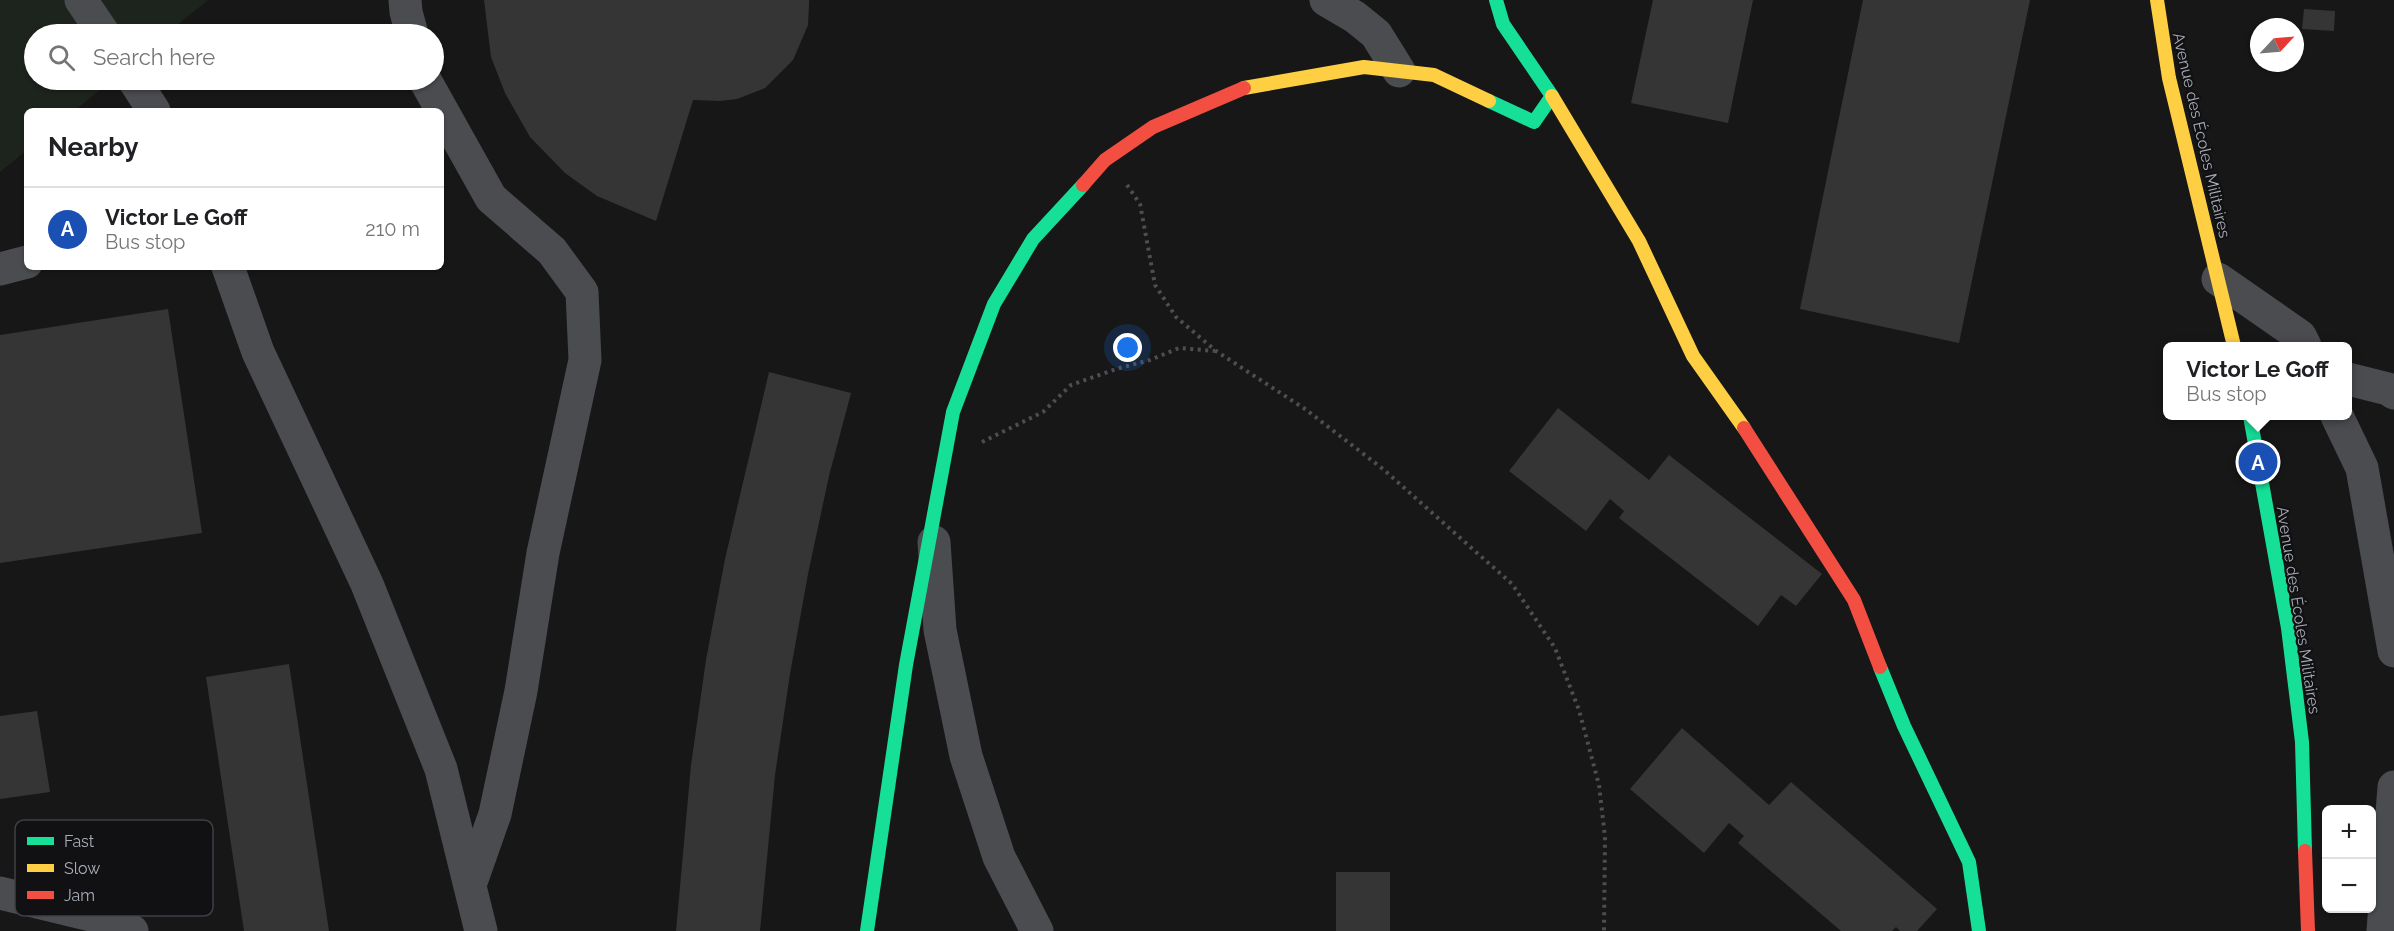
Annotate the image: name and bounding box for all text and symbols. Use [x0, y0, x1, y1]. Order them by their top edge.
north arrow [2250, 18, 2304, 72]
search box [24, 24, 444, 90]
street label: Avenue des Écoles Militaires [2169, 30, 2235, 240]
icon: search [45, 41, 78, 74]
text: Search here [93, 44, 215, 70]
text: Nearby [48, 132, 138, 162]
text: Victor Le Goff [105, 204, 247, 230]
text: A [61, 217, 74, 241]
text: 210 m [365, 217, 420, 241]
text: Bus stop [105, 230, 185, 254]
your location [1113, 333, 1142, 362]
popup [2163, 342, 2352, 420]
text: Victor Le Goff [2186, 356, 2329, 382]
text: Bus stop [2186, 382, 2267, 406]
pin: A [2238, 440, 2278, 484]
street label: Avenue des Écoles Militaires [2273, 505, 2325, 716]
map controls [2322, 805, 2376, 913]
button: + [2322, 805, 2376, 859]
legend [15, 820, 213, 916]
text: Fast [64, 832, 95, 851]
text: Slow [64, 859, 100, 878]
button: − [2322, 859, 2376, 913]
text: Jam [64, 886, 95, 905]

